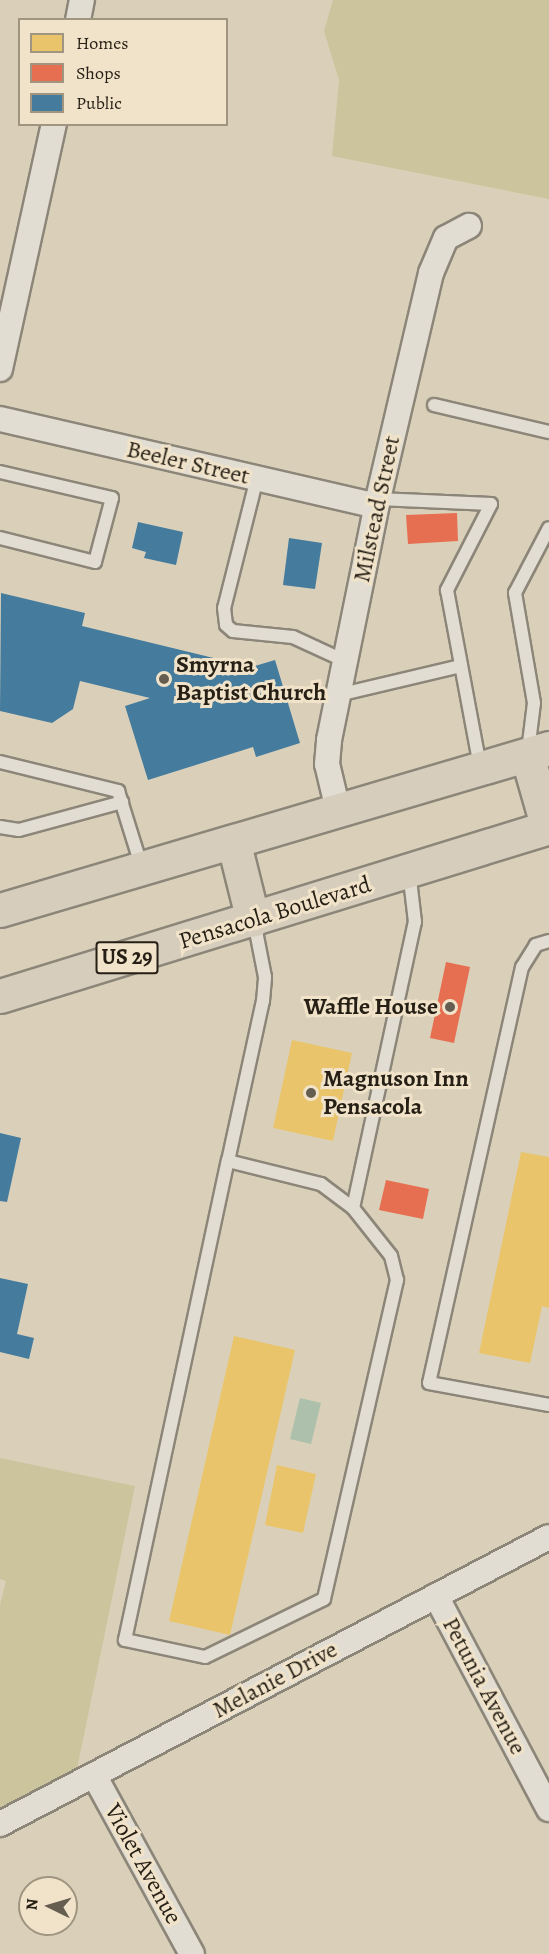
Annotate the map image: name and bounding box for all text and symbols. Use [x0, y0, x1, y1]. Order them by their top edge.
legend [18, 18, 228, 126]
text: Homes [76, 31, 128, 55]
text: Shops [76, 61, 121, 85]
text: Public [76, 91, 122, 115]
street label: Milstead Street [347, 433, 407, 585]
street label: Beeler Street [124, 435, 252, 491]
place label: Smyrna Baptist Church [176, 651, 326, 707]
marker: Smyrna Baptist Church [157, 672, 171, 686]
street label: Pensacola Boulevard [175, 870, 375, 956]
road number: US 29 [96, 939, 158, 977]
place label: Waffle House [304, 993, 438, 1021]
marker: Waffle House [443, 1000, 457, 1014]
place label: Magnuson Inn Pensacola [323, 1065, 469, 1121]
marker: Magnuson Inn Pensacola [304, 1086, 318, 1100]
street label: Petunia Avenue [436, 1613, 532, 1759]
street label: Melanie Drive [208, 1635, 342, 1725]
street label: Violet Avenue [98, 1799, 188, 1929]
north arrow [18, 1876, 78, 1936]
text: N [21, 1898, 44, 1911]

